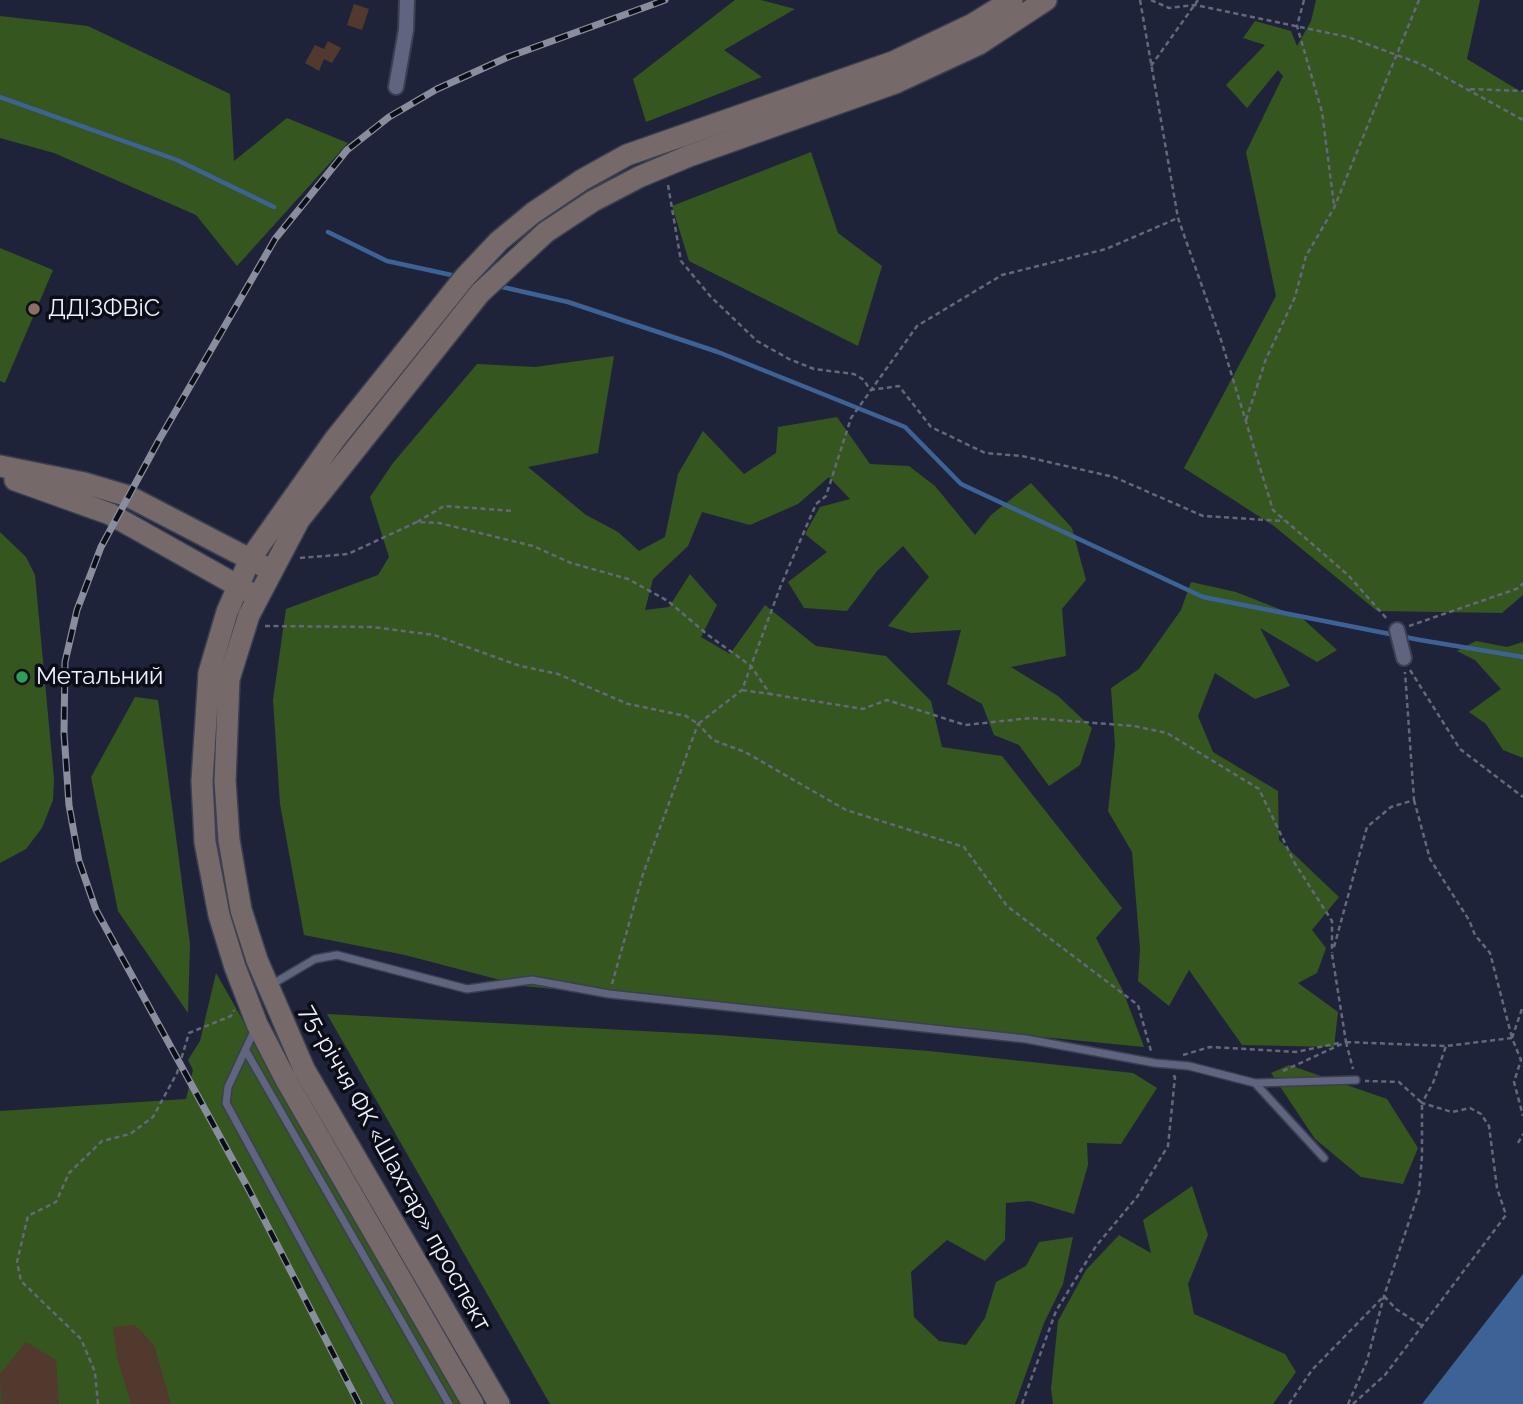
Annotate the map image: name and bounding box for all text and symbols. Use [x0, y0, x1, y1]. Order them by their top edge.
place label: ДДІЗФВіС [48, 295, 160, 323]
marker: ДДІЗФВіС [26, 301, 42, 317]
place label: Метальний [36, 663, 163, 691]
marker: Метальний [14, 669, 30, 685]
street label: 75-річчя ФК «Шахтар» проспект [293, 1000, 497, 1336]

